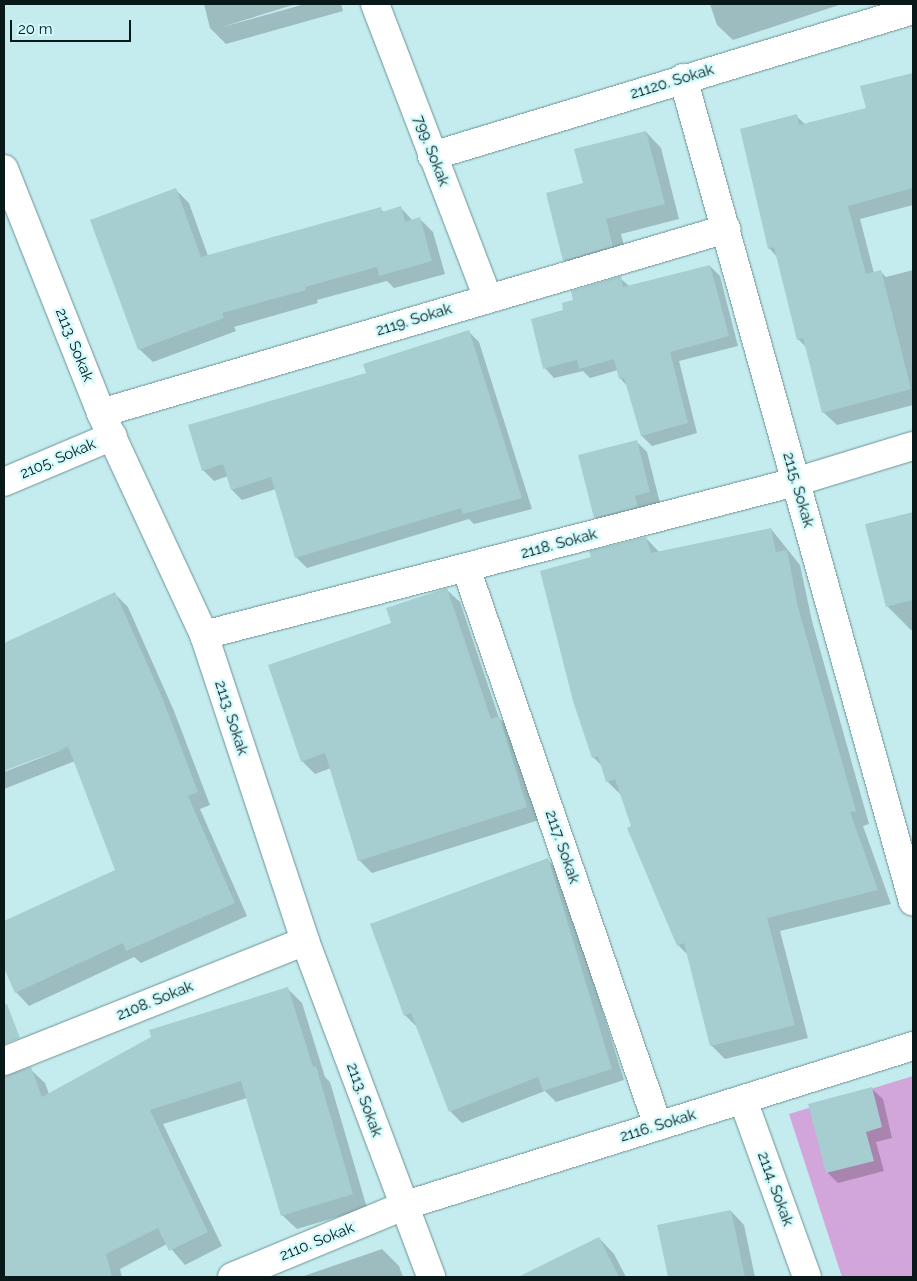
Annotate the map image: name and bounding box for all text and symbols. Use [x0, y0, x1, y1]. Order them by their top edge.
scale bar [12, 10, 134, 42]
text: 20 m [18, 20, 53, 38]
street label: 21120. Sokak [628, 61, 716, 103]
street label: 799. Sokak [409, 113, 453, 189]
street label: 2119. Sokak [374, 300, 454, 340]
street label: 2113. Sokak [51, 306, 97, 384]
street label: 2105. Sokak [18, 435, 98, 483]
street label: 2115. Sokak [779, 450, 817, 530]
street label: 2118. Sokak [519, 525, 599, 563]
street label: 2113. Sokak [210, 678, 252, 758]
street label: 2117. Sokak [541, 808, 583, 886]
street label: 2108. Sokak [114, 977, 196, 1025]
street label: 2113. Sokak [342, 1061, 386, 1139]
street label: 2116. Sokak [618, 1106, 698, 1146]
street label: 2114. Sokak [753, 1149, 797, 1229]
street label: 2110. Sokak [277, 1219, 357, 1265]

